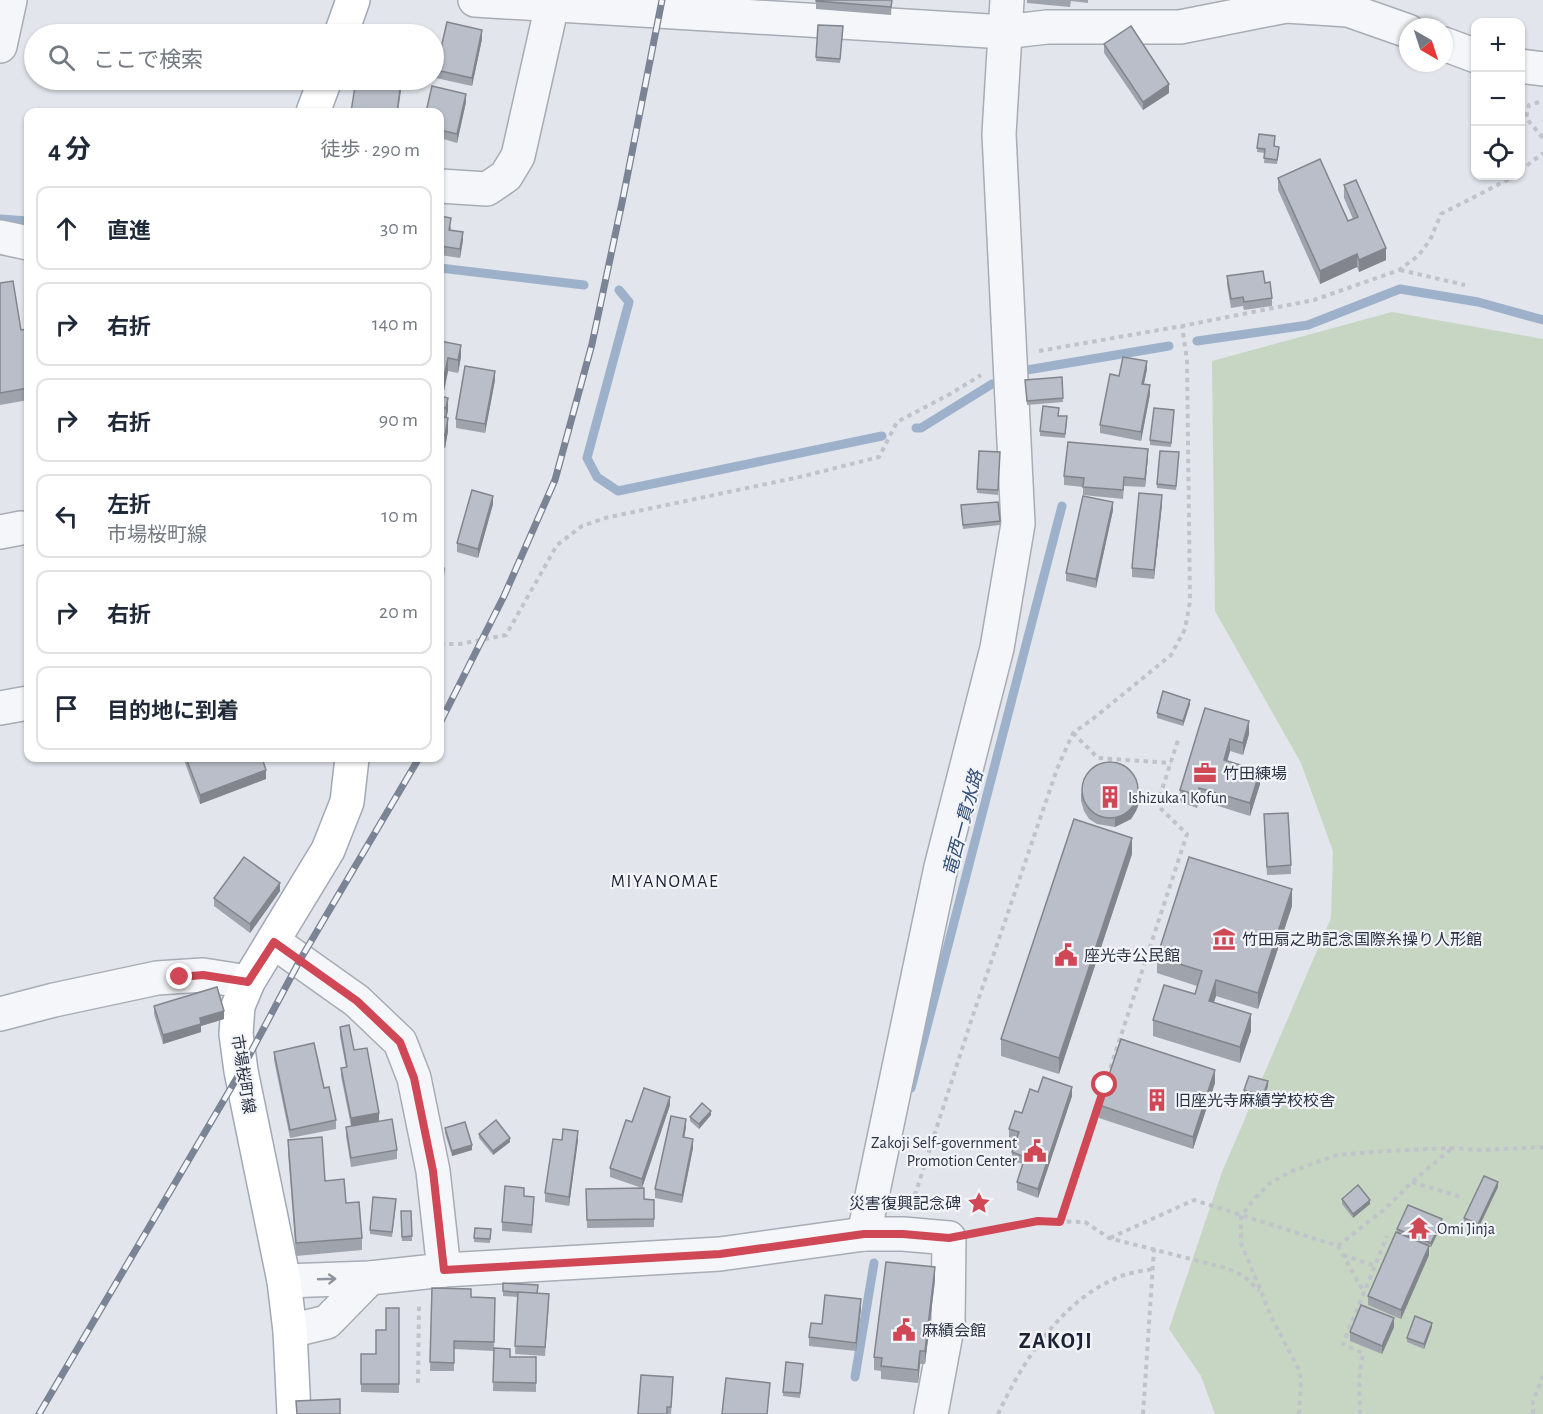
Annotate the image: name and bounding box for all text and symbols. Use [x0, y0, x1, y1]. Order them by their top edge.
north arrow [1399, 18, 1453, 72]
map controls [1471, 18, 1525, 180]
button: + [1471, 18, 1525, 72]
search box [24, 24, 444, 90]
icon: search [45, 41, 78, 74]
text: ここで検索 [93, 49, 203, 71]
button: − [1471, 72, 1525, 126]
button: locate [1471, 126, 1525, 180]
text: 4 分 [48, 137, 91, 163]
text: 徒歩 · 290 m [320, 140, 420, 160]
icon: ahead [50, 212, 83, 245]
text: 30 m [380, 218, 418, 238]
text: 直進 [107, 220, 151, 242]
icon: right [50, 308, 83, 341]
text: 140 m [372, 314, 418, 334]
text: 右折 [107, 316, 151, 338]
icon: right [50, 404, 83, 437]
text: 90 m [379, 410, 418, 430]
text: 右折 [107, 412, 151, 434]
text: 左折 [107, 494, 151, 516]
icon: left [50, 500, 83, 533]
text: 10 m [381, 506, 418, 526]
text: 市場桜町線 [107, 525, 207, 545]
icon: right [50, 596, 83, 629]
text: 20 m [379, 602, 418, 622]
text: 右折 [107, 604, 151, 626]
icon: arrive [50, 692, 83, 725]
text: 目的地に到着 [107, 700, 239, 722]
office icon: 竹田練場 [1192, 760, 1218, 786]
place label: 竹田練場 [1223, 765, 1287, 782]
water label: 竜西一貫水路 [939, 766, 987, 878]
building icon: Ishizuka 1 Kofun [1097, 784, 1123, 810]
place label: Ishizuka 1 Kofun [1128, 790, 1227, 806]
district label: MIYANOMAE [611, 873, 719, 891]
museum icon: 竹田扇之助記念国際糸操り人形館 [1211, 926, 1237, 952]
place label: 竹田扇之助記念国際糸操り人形館 [1242, 931, 1482, 948]
public building icon: 座光寺公民館 [1053, 942, 1079, 968]
place label: 座光寺公民館 [1084, 947, 1180, 964]
route end [166, 963, 192, 989]
street label: 市場桜町線 [229, 1033, 258, 1115]
route start [1091, 1071, 1117, 1097]
building icon: 旧座光寺麻績学校校舎 [1144, 1087, 1170, 1113]
place label: 旧座光寺麻績学校校舎 [1175, 1092, 1335, 1109]
place label: Zakoji Self-government Promotion Center [871, 1135, 1018, 1169]
public building icon: Zakoji Self-government Promotion Center [1022, 1138, 1048, 1164]
place icon: 災害復興記念碑 [966, 1190, 992, 1216]
place label: 災害復興記念碑 [849, 1195, 961, 1212]
temple icon: Omi Jinja [1406, 1215, 1432, 1241]
place label: Omi Jinja [1437, 1221, 1495, 1238]
one-way arrow [316, 1274, 336, 1285]
public building icon: 麻績会館 [891, 1317, 917, 1343]
place label: 麻績会館 [922, 1322, 986, 1339]
district label: ZAKOJI [1019, 1330, 1093, 1352]

